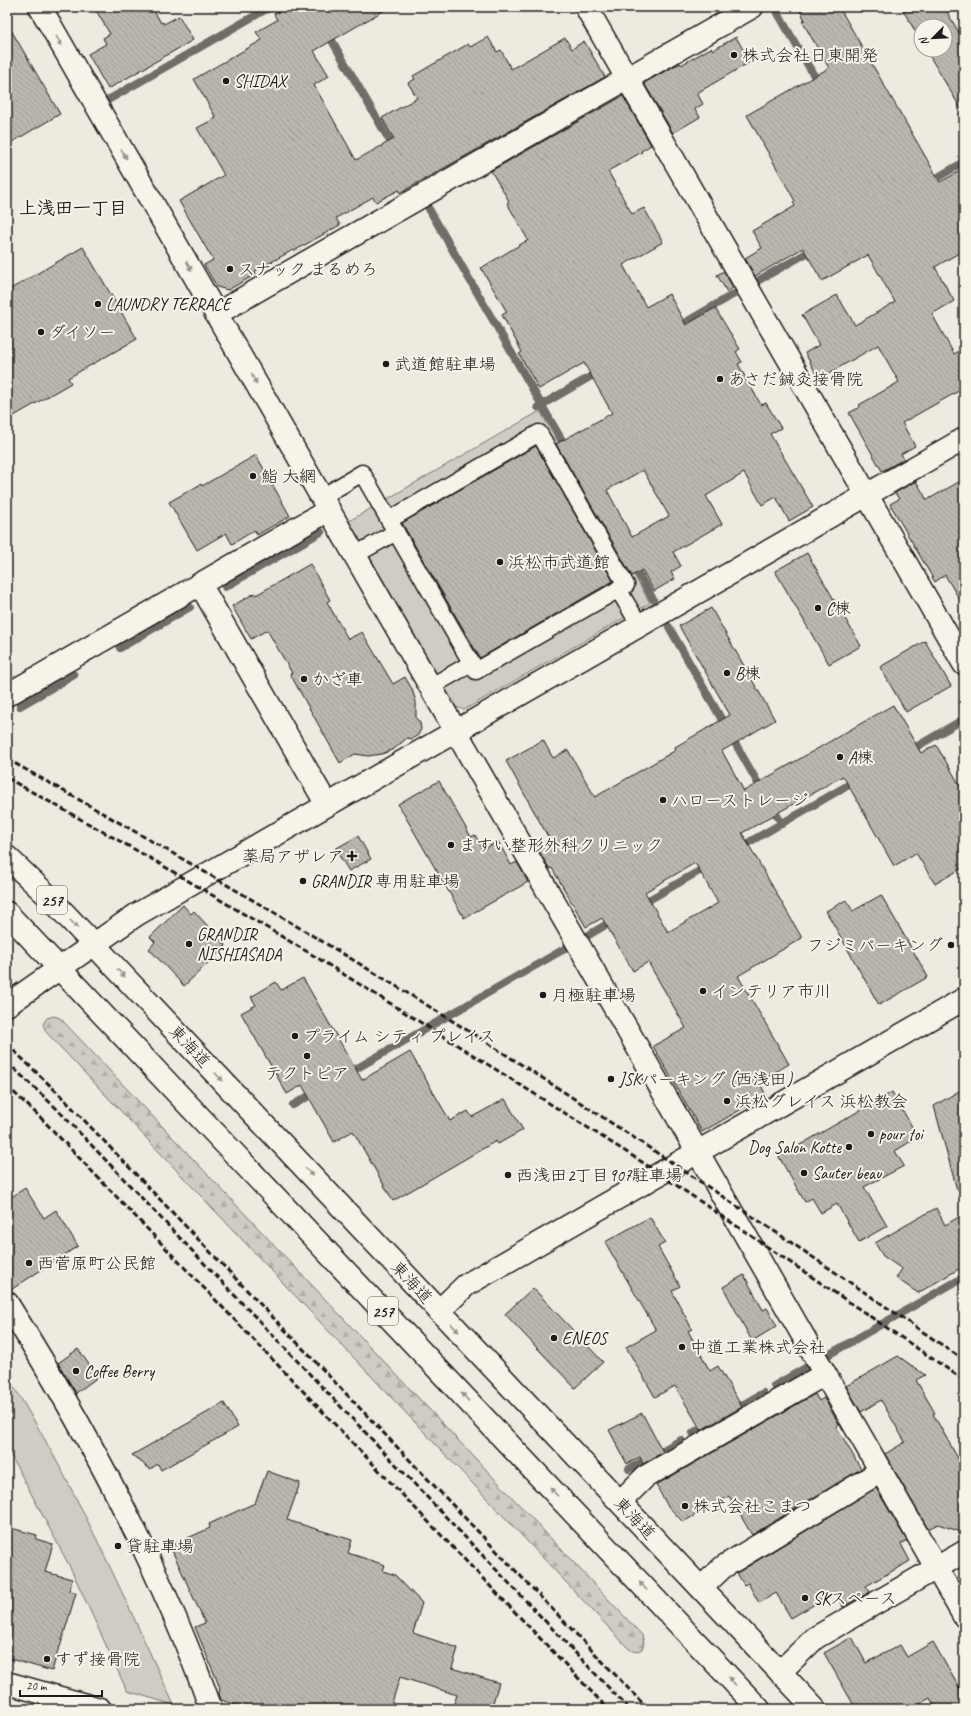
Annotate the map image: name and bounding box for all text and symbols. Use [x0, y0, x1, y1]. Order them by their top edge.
north arrow [913, 18, 953, 58]
text: N [915, 34, 932, 48]
one-way arrow [56, 35, 63, 47]
place label: 株式会社日東開発 [742, 45, 878, 66]
marker: 株式会社日東開発 [729, 50, 739, 60]
place label: SHIDAX [234, 71, 289, 92]
marker: SHIDAX [221, 76, 231, 86]
one-way arrow [121, 148, 128, 159]
district label: 上浅田一丁目 [19, 197, 127, 219]
place label: スナック まるめろ [238, 259, 378, 280]
one-way arrow [185, 260, 192, 272]
marker: スナック まるめろ [225, 264, 235, 274]
place label: LAUNDRY TERRACE [106, 294, 233, 315]
marker: LAUNDRY TERRACE [93, 299, 103, 309]
place label: ダイソー [49, 322, 115, 343]
marker: ダイソー [36, 327, 46, 337]
place label: 武道館駐車場 [394, 354, 496, 375]
marker: 武道館駐車場 [381, 359, 391, 369]
place label: あさだ鍼灸接骨院 [728, 369, 863, 390]
one-way arrow [250, 373, 257, 385]
marker: あさだ鍼灸接骨院 [715, 374, 725, 384]
place label: 鮨 大網 [261, 466, 316, 487]
marker: 鮨 大網 [248, 471, 258, 481]
place label: 浜松市武道館 [508, 552, 610, 573]
marker: 浜松市武道館 [495, 557, 505, 567]
place label: C棟 [826, 598, 851, 619]
marker: C棟 [813, 603, 823, 613]
place label: B棟 [735, 663, 761, 684]
marker: B棟 [722, 668, 732, 678]
place label: かざ車 [312, 669, 363, 690]
marker: かざ車 [299, 674, 309, 684]
place label: A棟 [848, 747, 874, 768]
marker: A棟 [835, 752, 845, 762]
place label: ハローストレージ [671, 790, 808, 811]
marker: ハローストレージ [658, 795, 668, 805]
place label: ますい整形外科クリニック [459, 835, 663, 856]
marker: ますい整形外科クリニック [446, 840, 456, 850]
place label: 薬局アザレア [242, 846, 344, 867]
marker: 薬局アザレア [347, 851, 357, 861]
place label: GRANDIR 専用駐車場 [311, 871, 460, 892]
marker: GRANDIR 専用駐車場 [298, 876, 308, 886]
road number: 257 [37, 886, 67, 914]
one-way arrow [70, 919, 79, 929]
place label: GRANDIR NISHIASADA [197, 924, 282, 965]
place label: フジミパーキング [807, 935, 943, 956]
marker: GRANDIR NISHIASADA [184, 939, 194, 949]
marker: フジミパーキング [946, 940, 956, 950]
one-way arrow [116, 968, 125, 978]
place label: インテリア市川 [711, 981, 831, 1002]
place label: 月極駐車場 [551, 985, 636, 1006]
marker: インテリア市川 [698, 986, 708, 996]
marker: 月極駐車場 [538, 990, 548, 1000]
street label: 東海道 [165, 1021, 215, 1072]
place label: プライム シティ プレイス [303, 1026, 496, 1047]
marker: プライム シティ プレイス [290, 1031, 300, 1041]
marker: テクトピア [302, 1051, 312, 1061]
place label: テクトピア [265, 1063, 349, 1084]
place label: JSKパーキング (西浅田) [618, 1069, 793, 1090]
one-way arrow [215, 1072, 224, 1083]
marker: JSKパーキング (西浅田) [606, 1074, 616, 1084]
place label: 浜松グレイス 浜松教会 [735, 1091, 908, 1112]
marker: 浜松グレイス 浜松教会 [722, 1096, 732, 1106]
place label: pour toi [879, 1124, 925, 1145]
marker: pour toi [866, 1129, 876, 1139]
place label: Dog Salon Kotte [748, 1137, 842, 1158]
marker: Dog Salon Kotte [844, 1142, 854, 1152]
place label: Sauter beau [812, 1163, 883, 1184]
place label: 西浅田2丁目907駐車場 [516, 1165, 683, 1186]
one-way arrow [304, 1167, 313, 1177]
marker: Sauter beau [799, 1168, 809, 1178]
marker: 西浅田2丁目907駐車場 [503, 1170, 513, 1180]
place label: 西菅原町公民館 [37, 1253, 156, 1274]
street label: 東海道 [387, 1257, 437, 1308]
marker: 西菅原町公民館 [24, 1258, 34, 1268]
road number: 257 [368, 1297, 398, 1325]
one-way arrow [451, 1323, 460, 1333]
place label: ENEOS [562, 1328, 609, 1349]
marker: ENEOS [549, 1333, 559, 1343]
place label: 中道工業株式会社 [690, 1337, 826, 1358]
marker: 中道工業株式会社 [677, 1342, 687, 1352]
place label: Coffee Berry [84, 1361, 155, 1382]
marker: Coffee Berry [71, 1366, 81, 1376]
one-way arrow [460, 1392, 470, 1402]
one-way arrow [550, 1487, 559, 1496]
street label: 東海道 [610, 1493, 660, 1544]
place label: 株式会社こまつ [693, 1496, 812, 1517]
marker: 株式会社こまつ [680, 1501, 690, 1511]
place label: 貸駐車場 [126, 1536, 194, 1557]
marker: 貸駐車場 [113, 1541, 123, 1551]
one-way arrow [638, 1581, 648, 1591]
place label: SKスペース [813, 1588, 897, 1609]
marker: SKスペース [800, 1593, 810, 1603]
place label: すず接骨院 [55, 1649, 140, 1670]
marker: すず接骨院 [42, 1654, 52, 1664]
scale bar [20, 1672, 102, 1698]
one-way arrow [728, 1676, 737, 1686]
text: 20 m [26, 1678, 48, 1694]

